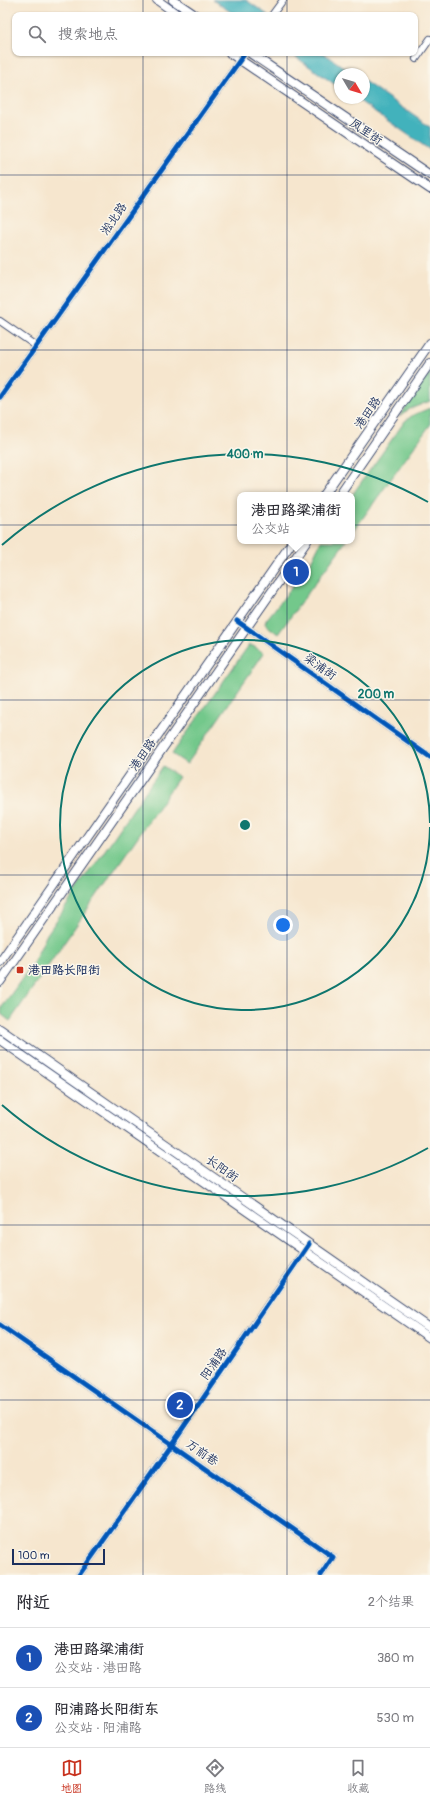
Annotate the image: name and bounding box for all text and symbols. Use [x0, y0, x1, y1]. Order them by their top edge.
search box [12, 12, 418, 56]
icon: search [26, 23, 48, 45]
text: 搜索地点 [58, 25, 118, 44]
north arrow [334, 68, 370, 104]
street label: 凤里街 [347, 116, 385, 148]
street label: 淞北路 [98, 200, 130, 238]
street label: 港田路 [352, 394, 384, 432]
text: 400 m [226, 447, 264, 462]
popup [237, 492, 355, 544]
text: 港田路梁浦街 [251, 501, 341, 520]
text: 公交站 [251, 521, 290, 537]
pin: 1 [283, 557, 309, 587]
street label: 梁浦街 [301, 651, 339, 683]
text: 200 m [358, 687, 395, 702]
street label: 港田路 [127, 736, 159, 774]
centre of rings [238, 818, 252, 832]
your location [273, 915, 293, 935]
place label: 港田路长阳街 [28, 963, 100, 978]
marker: 港田路长阳街 [15, 965, 25, 975]
street label: 长阳街 [203, 1153, 241, 1185]
street label: 阳浦路 [198, 1345, 230, 1383]
pin: 2 [167, 1390, 193, 1420]
street label: 万前巷 [183, 1437, 221, 1469]
scale bar [12, 1547, 105, 1566]
text: 100 m [18, 1549, 49, 1562]
text: 附近 [16, 1592, 50, 1613]
text: 2个结果 [368, 1594, 414, 1610]
text: 港田路梁浦街 [54, 1640, 144, 1659]
text: 1 [26, 1650, 32, 1666]
text: 380 m [377, 1650, 414, 1666]
text: 公交站 · 港田路 [54, 1660, 142, 1676]
text: 阳浦路长阳街东 [54, 1700, 159, 1719]
text: 2 [25, 1710, 33, 1726]
text: 530 m [376, 1710, 414, 1726]
text: 公交站 · 阳浦路 [54, 1720, 142, 1736]
tab: 地图 [61, 1757, 83, 1795]
tab: 路线 [204, 1757, 226, 1795]
tab: 收藏 [347, 1757, 369, 1795]

